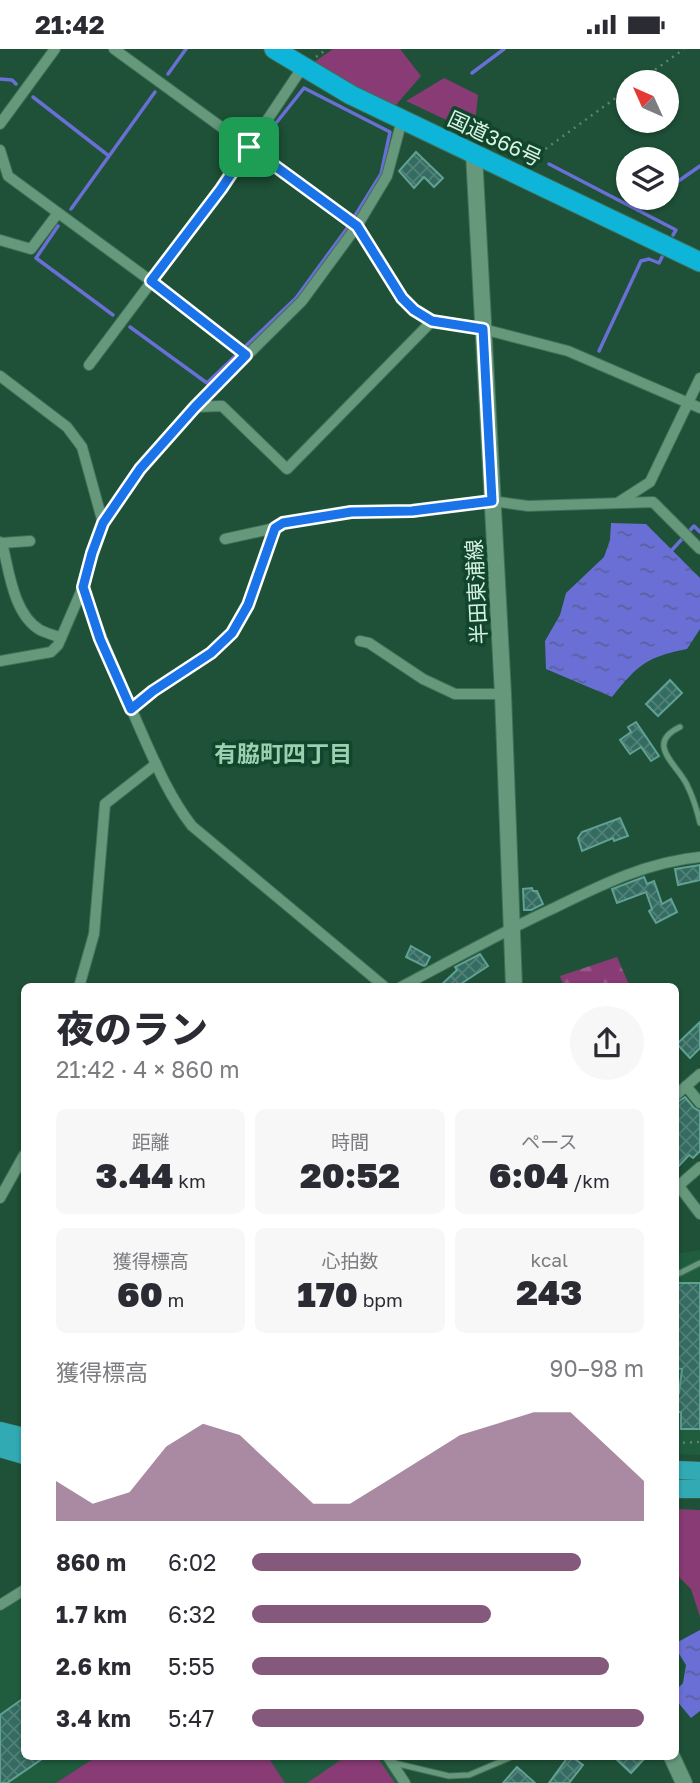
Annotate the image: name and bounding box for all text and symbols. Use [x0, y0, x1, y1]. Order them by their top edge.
text: 21:42 [35, 9, 105, 40]
north arrow [616, 70, 679, 133]
map controls [616, 70, 679, 210]
street label: 国道366号 [444, 105, 546, 171]
pin [219, 117, 279, 177]
icon: arrive [230, 128, 268, 166]
button: layers [616, 147, 679, 210]
street label: 半田東浦線 [460, 539, 492, 645]
district label: 有脇町四丁目 [214, 739, 352, 767]
text: 夜のラン [56, 1006, 208, 1051]
button: share [570, 1006, 644, 1080]
text: 21:42 · 4 × 860 m [56, 1055, 240, 1083]
text: 距離 [132, 1130, 170, 1153]
text: 時間 [331, 1130, 369, 1153]
text: ペース [521, 1130, 577, 1153]
text: 3.44 [95, 1154, 174, 1196]
text: 20:52 [300, 1154, 400, 1196]
text: 6:04 [489, 1154, 568, 1196]
text: km [174, 1169, 206, 1192]
text: /km [568, 1169, 610, 1192]
text: kcal [531, 1248, 568, 1271]
text: 獲得標高 [113, 1249, 189, 1272]
text: 心拍数 [321, 1249, 379, 1272]
text: 243 [516, 1271, 582, 1313]
text: 60 [117, 1273, 163, 1315]
text: 170 [297, 1273, 358, 1315]
text: m [163, 1288, 184, 1311]
text: bpm [358, 1288, 403, 1311]
text: 90–98 m [550, 1354, 644, 1382]
text: 獲得標高 [56, 1358, 148, 1386]
text: 860 m [56, 1548, 126, 1576]
text: 6:02 [168, 1548, 216, 1576]
text: 1.7 km [56, 1600, 127, 1628]
text: 6:32 [168, 1600, 216, 1628]
text: 2.6 km [56, 1652, 131, 1680]
text: 5:55 [168, 1652, 215, 1680]
text: 3.4 km [56, 1704, 131, 1732]
text: 5:47 [168, 1704, 214, 1732]

